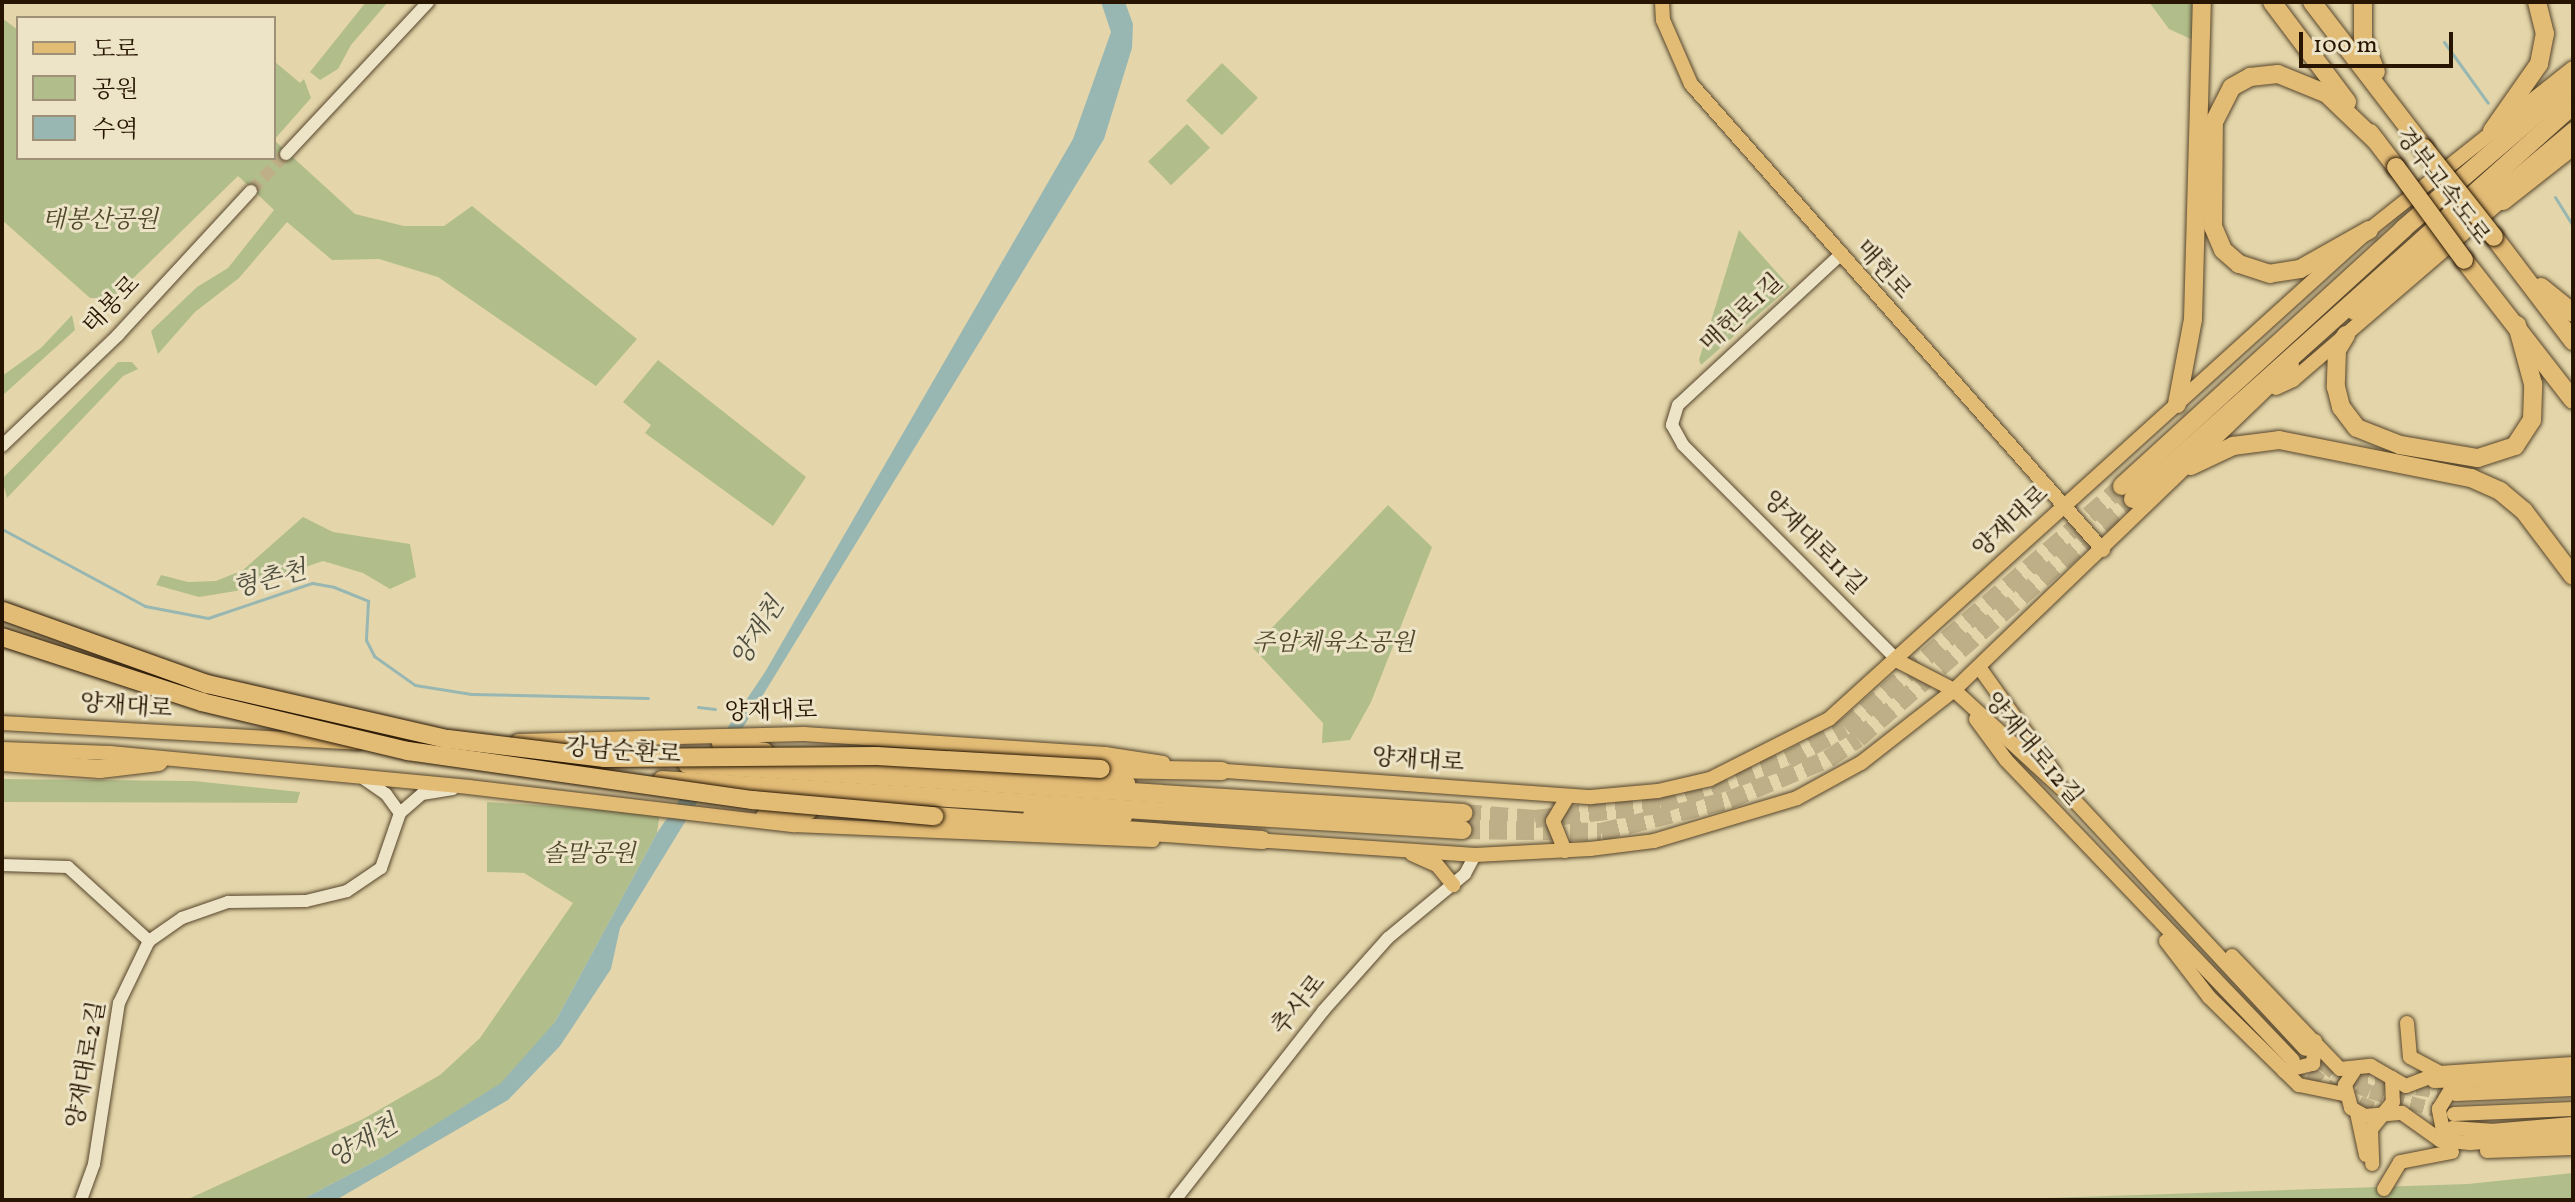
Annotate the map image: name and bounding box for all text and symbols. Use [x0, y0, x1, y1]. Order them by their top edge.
legend [16, 16, 276, 160]
scale bar [2303, 16, 2457, 66]
text: 100 m [2313, 29, 2378, 63]
text: 도로 [92, 34, 138, 68]
text: 공원 [92, 74, 138, 108]
text: 수역 [92, 114, 138, 148]
street label: 경부고속도로 [2388, 123, 2494, 251]
park label: 태봉산공원 [42, 208, 158, 236]
street label: 매헌로 [1848, 236, 1916, 306]
street label: 매헌로1길 [1696, 269, 1790, 359]
street label: 태봉로 [78, 271, 148, 341]
street label: 양재대로 [1968, 481, 2056, 565]
street label: 양재대로11길 [1755, 486, 1871, 602]
water label: 형촌천 [230, 556, 310, 606]
water label: 양재천 [726, 593, 792, 673]
park label: 주암체육소공원 [1252, 631, 1414, 659]
street label: 양재대로12길 [1977, 688, 2087, 812]
street label: 양재대로 [79, 690, 173, 726]
street label: 양재대로 [724, 698, 818, 728]
street label: 강남순환로 [564, 735, 682, 771]
street label: 양재대로 [1371, 744, 1465, 780]
park label: 솔말공원 [543, 842, 635, 870]
street label: 추사로 [1267, 970, 1333, 1042]
street label: 양재대로2길 [63, 999, 113, 1131]
water label: 양재천 [324, 1110, 404, 1176]

